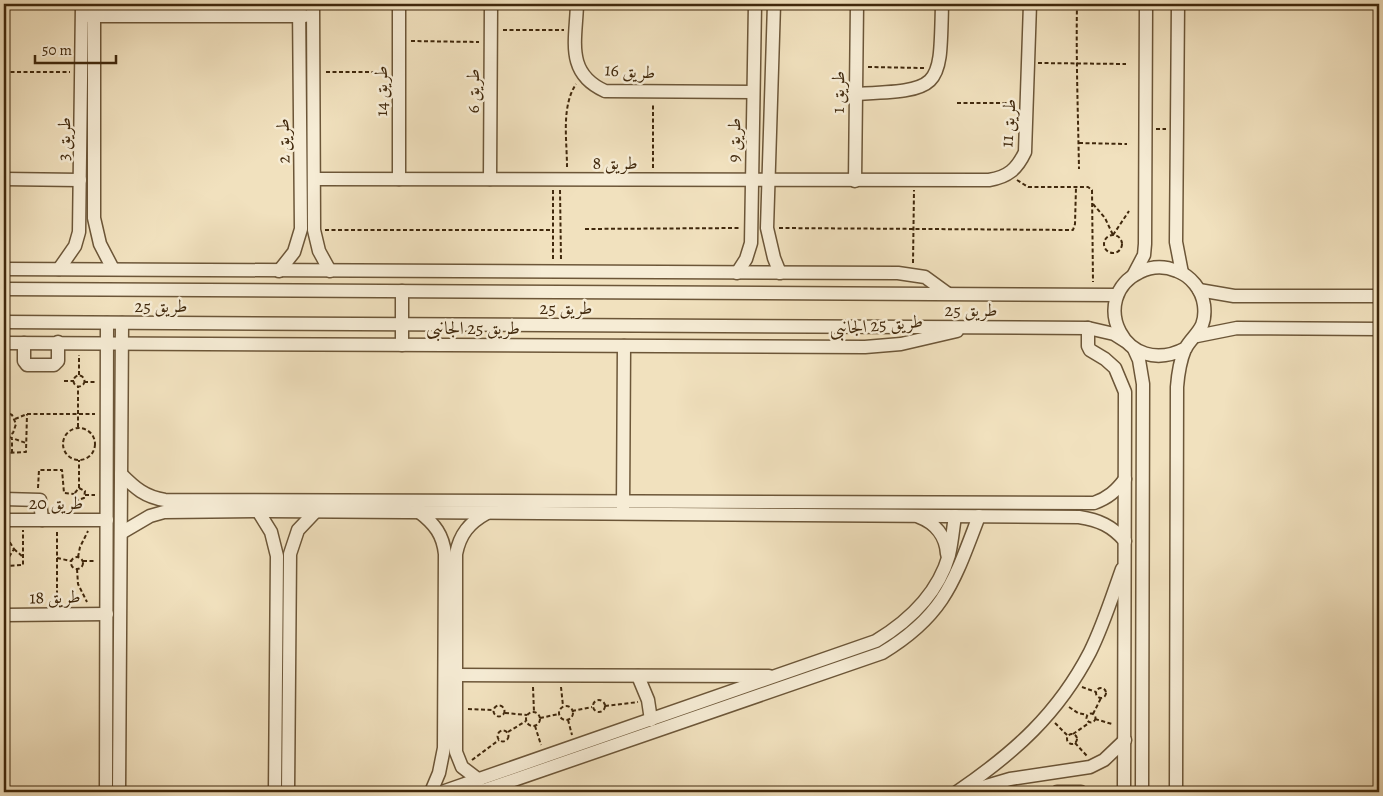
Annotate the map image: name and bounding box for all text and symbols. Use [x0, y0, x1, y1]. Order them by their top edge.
scale bar [35, 32, 116, 64]
text: 50 m [42, 40, 72, 60]
street label: طريق 16 [604, 57, 656, 85]
street label: طريق 14 [369, 66, 393, 116]
street label: طريق 6 [461, 69, 485, 113]
street label: طريق 1 [826, 70, 850, 114]
street label: طريق 11 [994, 98, 1022, 148]
street label: طريق 3 [52, 117, 76, 161]
street label: طريق 9 [722, 117, 746, 163]
street label: طريق 2 [271, 118, 295, 164]
street label: طريق 8 [592, 151, 638, 175]
street label: طريق 25 [135, 294, 187, 318]
street label: طريق 25 [540, 296, 592, 320]
street label: طريق 25 [945, 298, 997, 322]
street label: طريق 25 الجانبى [828, 309, 924, 343]
street label: طريق 25 الجانبى [426, 316, 520, 342]
street label: طريق 20 [29, 491, 83, 515]
street label: طريق 18 [29, 585, 81, 609]

